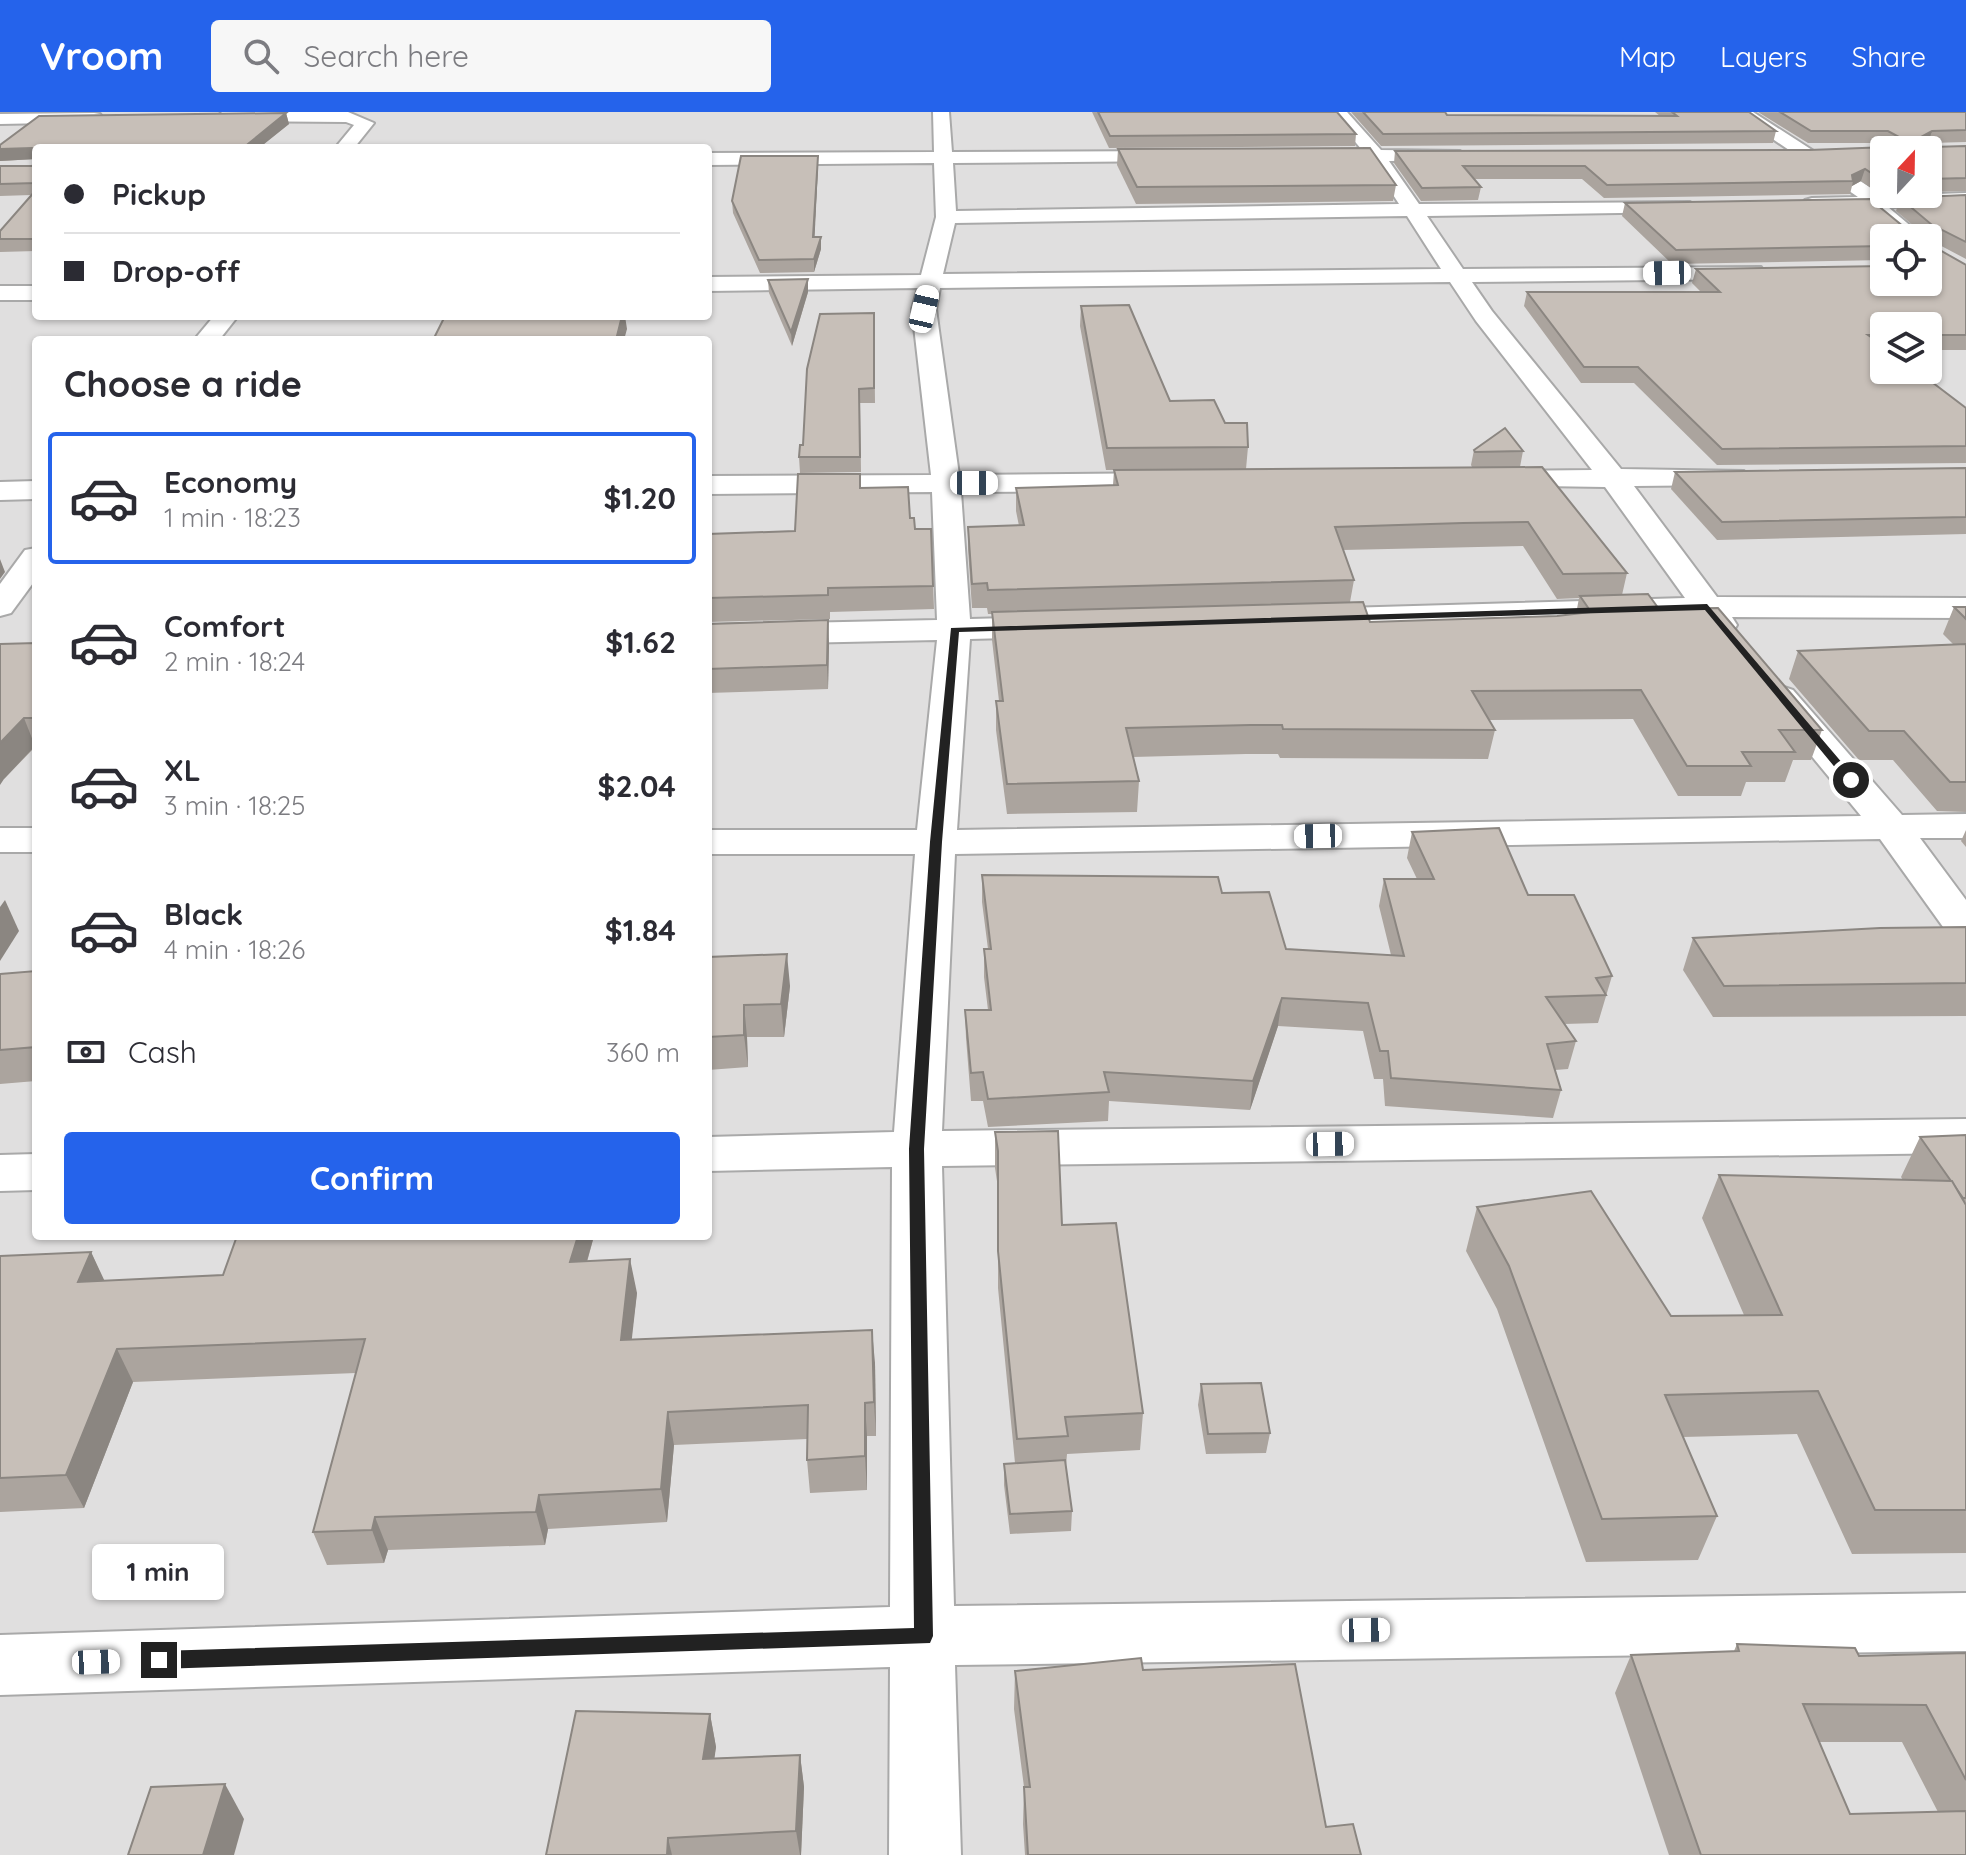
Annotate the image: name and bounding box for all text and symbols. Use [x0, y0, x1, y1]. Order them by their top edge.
search box [211, 20, 771, 92]
text: Vroom [40, 32, 163, 80]
icon: search [239, 34, 283, 78]
text: Search here [303, 37, 469, 75]
text: Map [1619, 39, 1676, 74]
text: Layers [1720, 39, 1807, 74]
text: Share [1851, 39, 1926, 74]
north arrow [1870, 136, 1942, 208]
map controls [1870, 136, 1942, 384]
text: Pickup [112, 175, 206, 213]
button: locate [1870, 224, 1942, 296]
text: Drop-off [112, 252, 240, 290]
car [1643, 261, 1691, 285]
car [907, 283, 941, 335]
button: layers [1870, 312, 1942, 384]
text: Choose a ride [64, 361, 302, 406]
icon: car [68, 462, 140, 534]
text: Economy [164, 463, 297, 501]
car [950, 471, 998, 495]
text: $1.20 [603, 479, 676, 517]
text: 1 min · 18:23 [164, 501, 301, 534]
icon: car [68, 606, 140, 678]
text: Comfort [164, 607, 285, 645]
text: $1.62 [605, 623, 676, 661]
text: 2 min · 18:24 [164, 645, 305, 678]
icon: car [68, 750, 140, 822]
text: XL [164, 751, 201, 789]
route start [1833, 762, 1869, 798]
text: $2.04 [597, 767, 676, 805]
text: 3 min · 18:25 [164, 789, 305, 822]
car [1294, 824, 1342, 848]
icon: car [68, 894, 140, 966]
text: Black [164, 895, 243, 933]
text: $1.84 [605, 911, 676, 949]
text: 4 min · 18:26 [164, 933, 305, 966]
icon: cash [64, 1030, 108, 1074]
text: Cash [128, 1033, 197, 1071]
text: 360 m [606, 1036, 680, 1069]
button: Confirm [64, 1132, 680, 1224]
car [1306, 1132, 1354, 1156]
callout: 1 min [93, 1544, 225, 1600]
text: 1 min [127, 1555, 190, 1588]
car [1342, 1618, 1390, 1642]
route end [141, 1642, 177, 1678]
car [72, 1649, 120, 1675]

